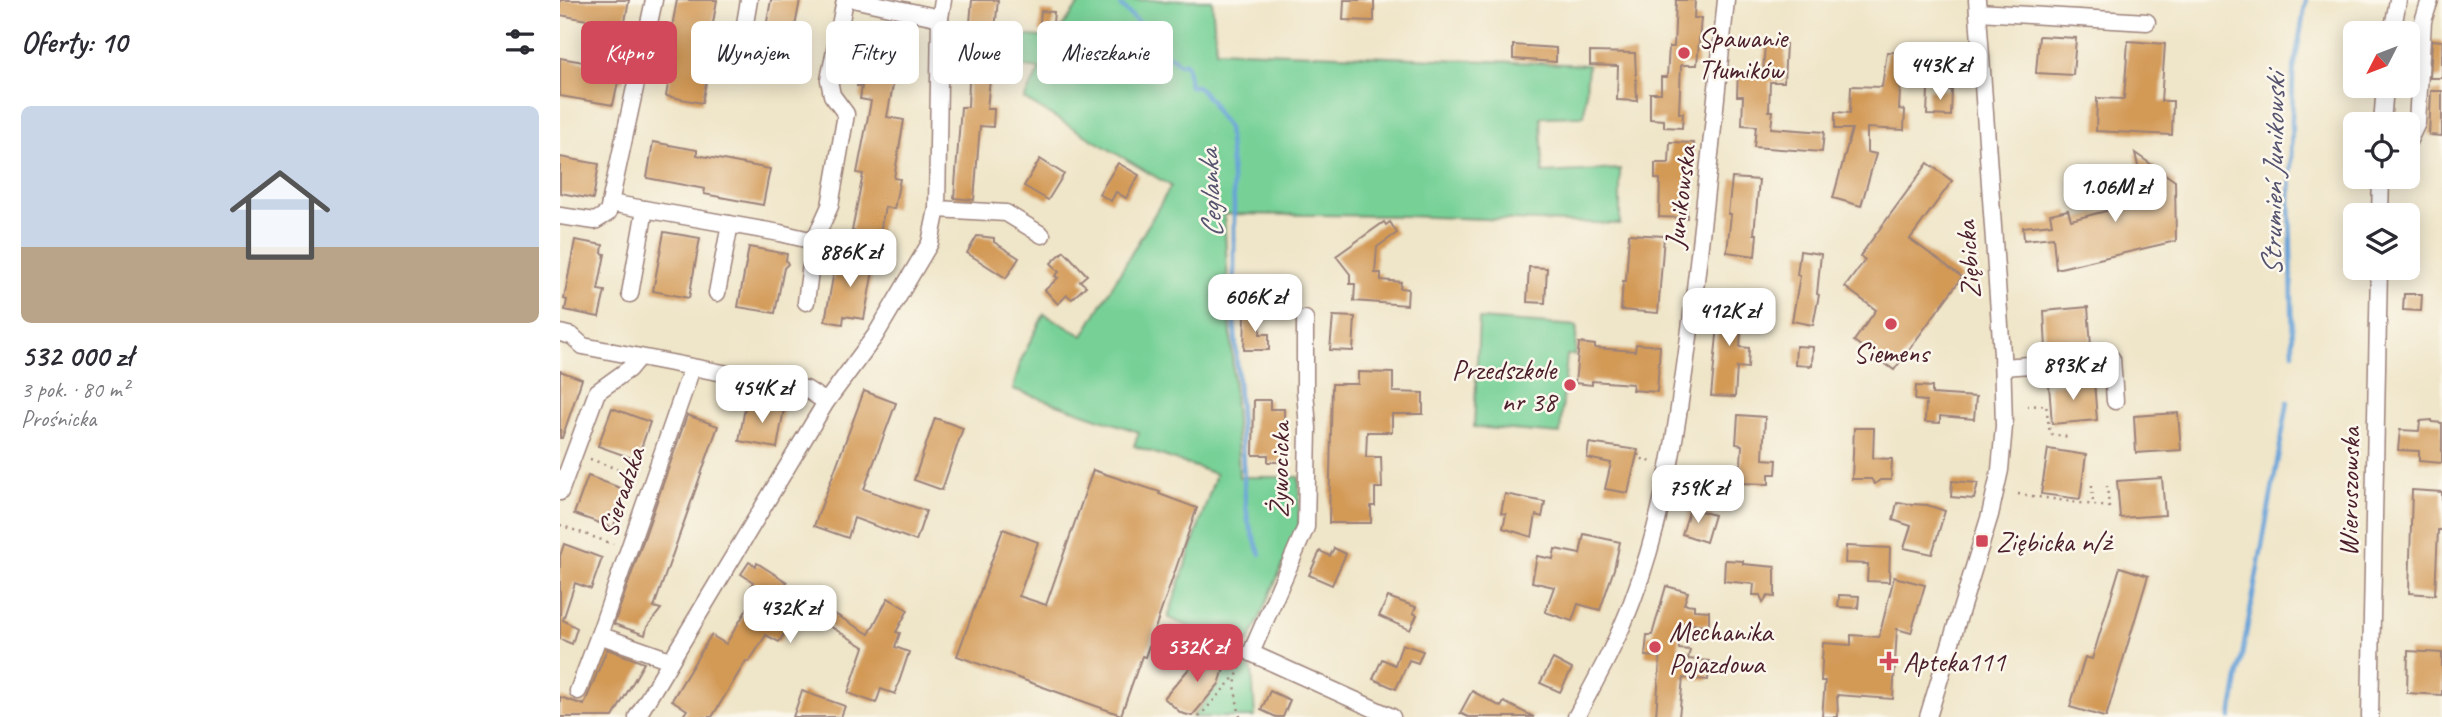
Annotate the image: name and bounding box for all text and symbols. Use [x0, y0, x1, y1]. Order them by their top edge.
place label: Spawanie Tłumików [1698, 20, 1789, 87]
chip: Kupno [581, 21, 677, 84]
chip: Wynajem [691, 21, 812, 84]
chip: Filtry [826, 21, 919, 84]
chip: Nowe [933, 21, 1023, 84]
chip: Mieszkanie [1037, 21, 1173, 84]
north arrow [2343, 21, 2420, 98]
map controls [2343, 21, 2420, 280]
text: Oferty: 10 [21, 23, 127, 61]
icon: filters [501, 23, 539, 61]
pin: 443K zł [1875, 42, 2005, 102]
marker: Spawanie Tłumików [1676, 45, 1692, 61]
text: 443K zł [1910, 50, 1970, 79]
water label: Strumień Junikowski [2252, 66, 2294, 277]
button: locate [2343, 112, 2420, 189]
street label: Junikowska [1656, 142, 1704, 252]
water label: Ceglanka [1189, 145, 1231, 239]
icon: home [217, 152, 343, 278]
pin: 1.06M zł [2043, 164, 2187, 224]
text: 1.06M zł [2080, 172, 2150, 201]
button: layers [2343, 203, 2420, 280]
street label: Ziębicka [1948, 218, 1988, 300]
pin: 886K zł [785, 230, 915, 289]
text: 886K zł [819, 237, 881, 266]
pin: 606K zł [1190, 274, 1320, 334]
text: 606K zł [1224, 282, 1286, 311]
pin: 412K zł [1664, 288, 1794, 348]
text: 412K zł [1699, 296, 1759, 325]
marker: Siemens [1883, 316, 1899, 332]
place label: Siemens [1853, 335, 1931, 370]
text: 532 000 zł [21, 337, 132, 375]
pin: 893K zł [2008, 342, 2138, 402]
text: 893K zł [2043, 350, 2103, 379]
place label: Przedszkole nr 38 [1452, 352, 1558, 419]
pin: 454K zł [697, 366, 827, 425]
text: 454K zł [732, 373, 792, 402]
text: 3 pok. · 80 m² [21, 375, 129, 404]
marker: Przedszkole nr 38 [1562, 377, 1578, 393]
text: Prośnicka [21, 404, 96, 433]
street label: Żywocicka [1261, 419, 1297, 518]
street label: Wieruszowska [2330, 425, 2368, 557]
street label: Sieradzka [589, 441, 653, 541]
pin: 759K zł [1633, 466, 1763, 525]
text: 759K zł [1668, 473, 1728, 502]
place label: Ziębicka n/ż [1996, 524, 2114, 559]
marker: Ziębicka n/ż [1974, 533, 1990, 549]
pin: 432K zł [725, 586, 855, 645]
text: 432K zł [760, 593, 820, 622]
place label: Mechanika Pojazdowa [1669, 614, 1774, 681]
pin: 532K zł [1132, 624, 1262, 684]
text: 532K zł [1167, 632, 1227, 661]
marker: Mechanika Pojazdowa [1647, 639, 1663, 655]
place label: Apteka111 [1903, 644, 2007, 679]
marker: Apteka111 [1881, 653, 1897, 669]

